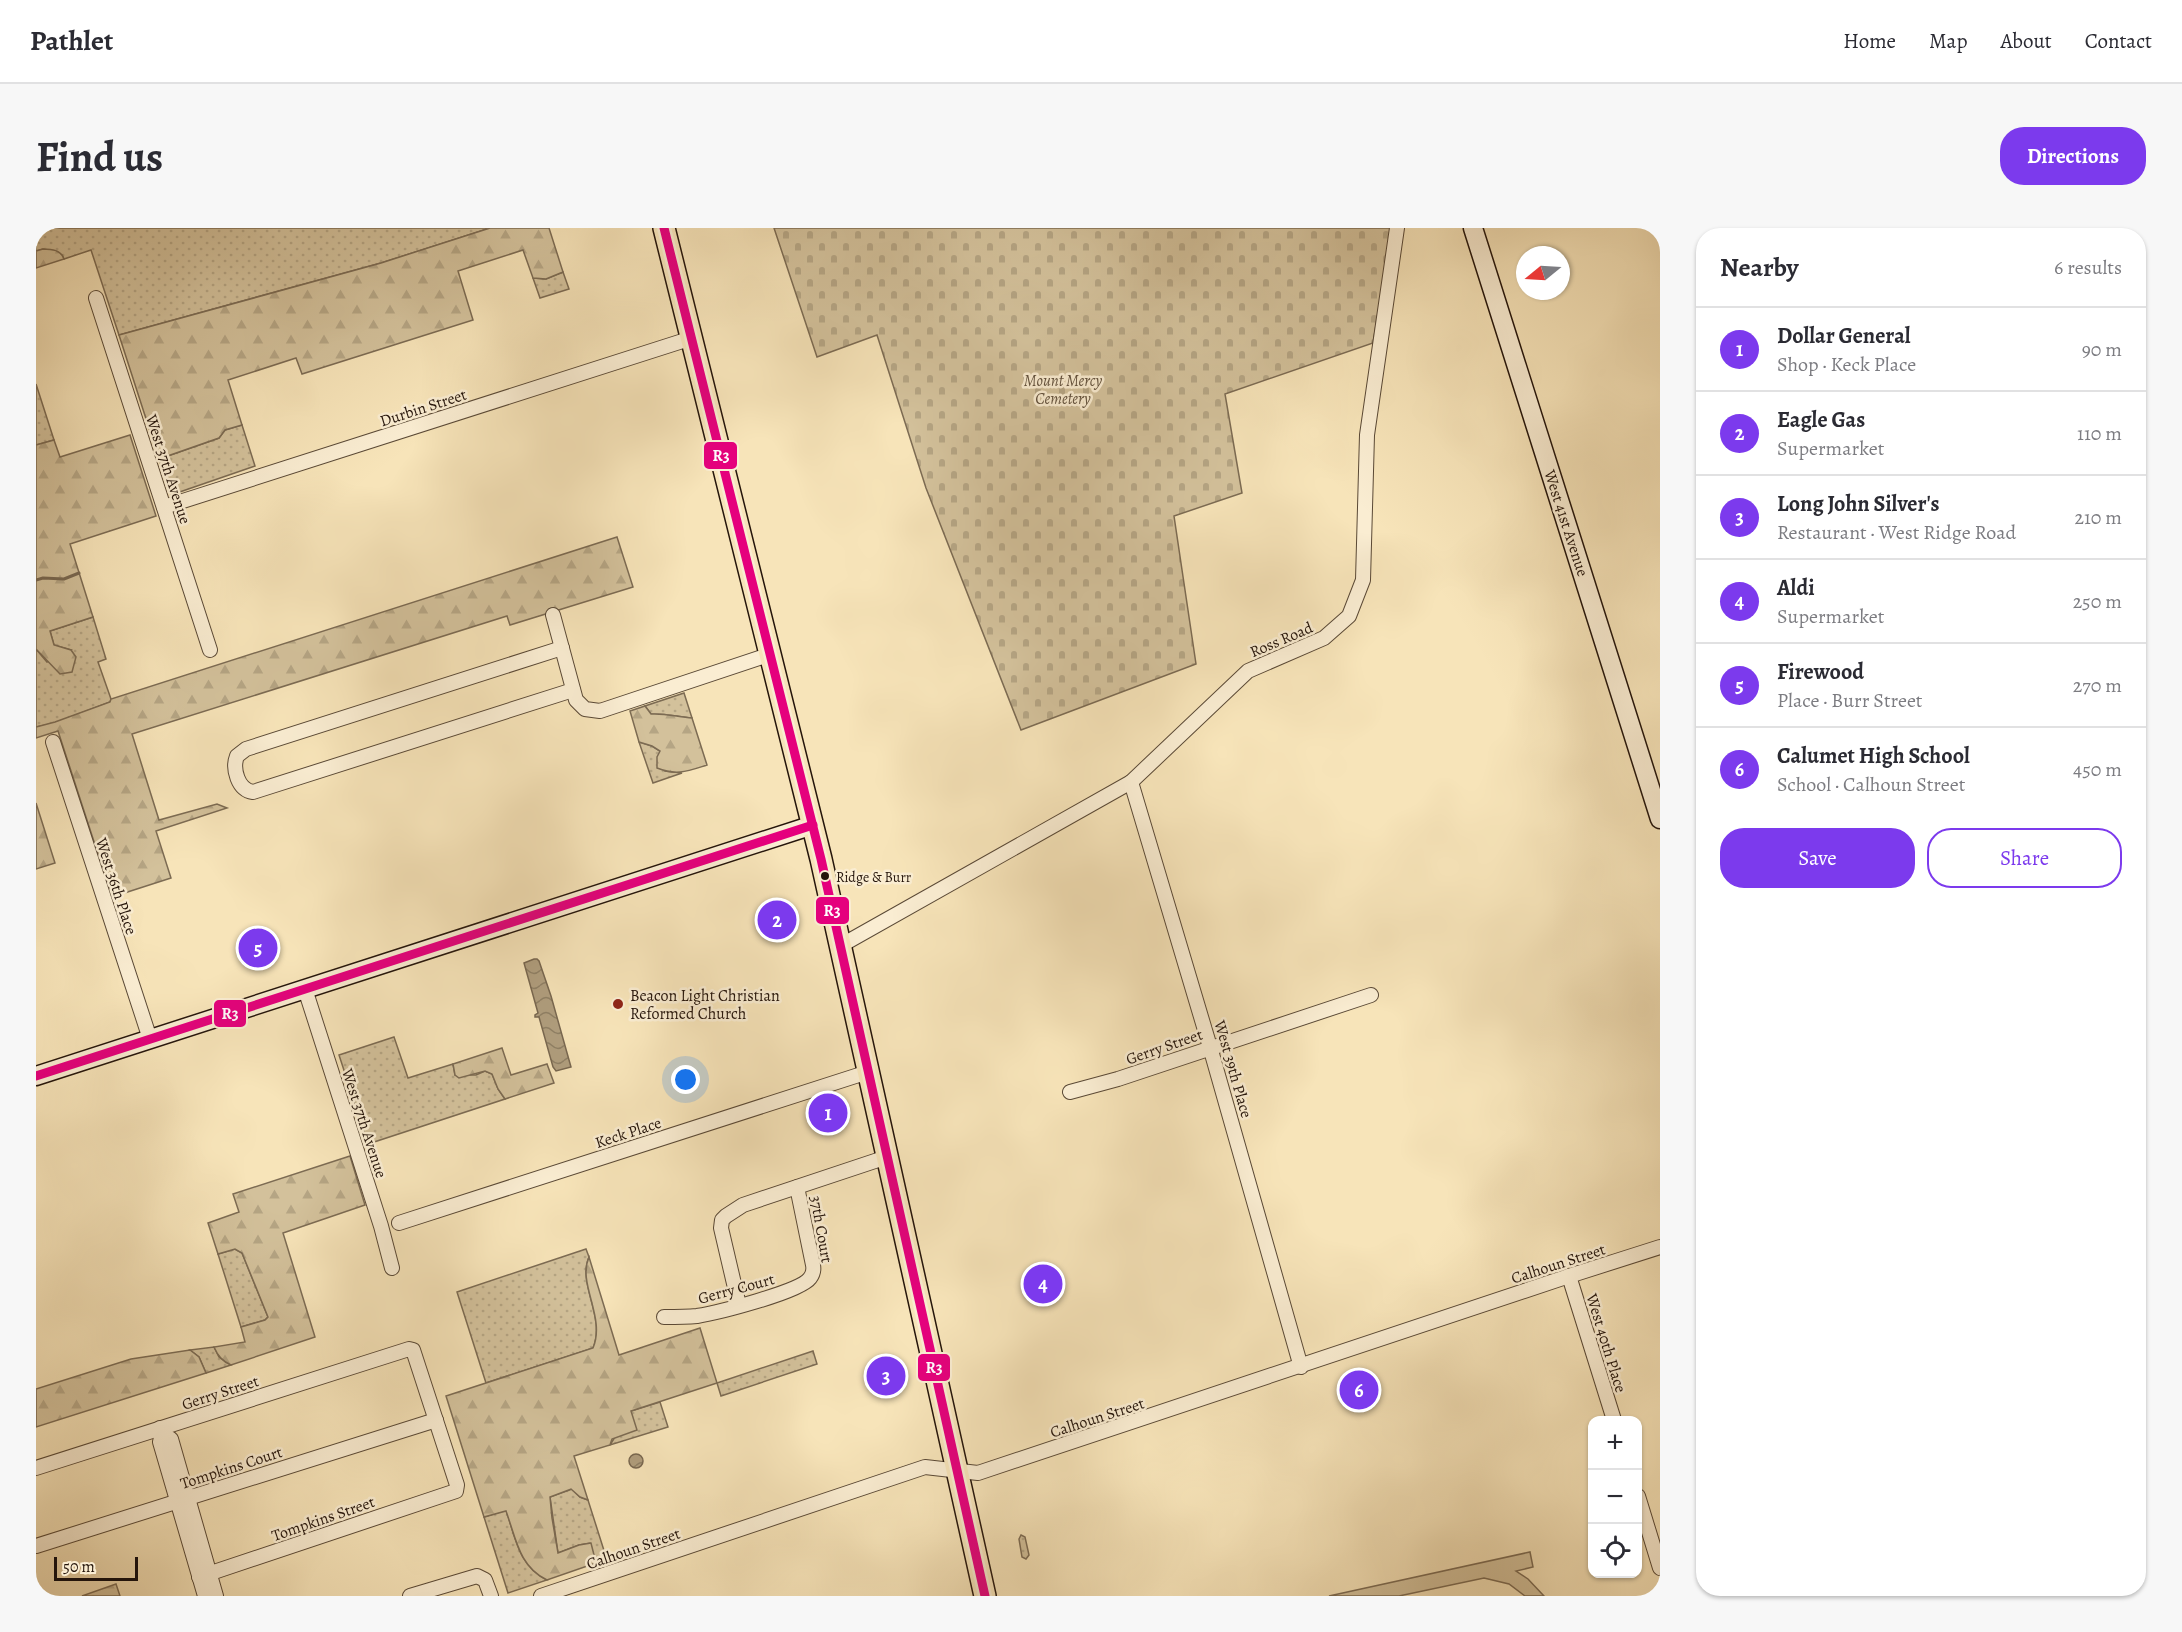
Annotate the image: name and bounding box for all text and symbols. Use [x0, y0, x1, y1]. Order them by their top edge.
text: Pathlet [30, 22, 113, 60]
text: Home [1843, 27, 1896, 55]
text: Map [1929, 27, 1967, 55]
text: About [2000, 27, 2052, 55]
text: Contact [2085, 27, 2152, 55]
button: Directions [2000, 127, 2146, 185]
text: Find us [36, 128, 163, 185]
north arrow [1516, 246, 1570, 300]
text: Nearby [1720, 250, 1799, 285]
text: 6 results [2054, 254, 2122, 281]
text: Dollar General [1777, 321, 1911, 351]
text: 1 [1736, 336, 1743, 363]
text: 90 m [2082, 336, 2122, 363]
text: Shop · Keck Place [1777, 351, 1916, 378]
park label: Mount Mercy Cemetery [1024, 370, 1102, 410]
street label: Durbin Street [377, 384, 469, 432]
text: Eagle Gas [1777, 405, 1865, 435]
street label: West 37th Avenue [140, 411, 196, 527]
text: 2 [1735, 420, 1744, 447]
text: 110 m [2077, 420, 2122, 447]
text: Supermarket [1777, 435, 1884, 462]
line badge: R3 [703, 441, 738, 470]
text: R3 [712, 445, 730, 467]
street label: West 41st Avenue [1538, 466, 1594, 579]
text: Long John Silver's [1777, 489, 1940, 519]
text: 3 [1735, 504, 1744, 531]
text: 210 m [2074, 504, 2122, 531]
text: Restaurant · West Ridge Road [1777, 519, 2016, 546]
text: Aldi [1777, 573, 1815, 603]
text: 4 [1735, 588, 1744, 615]
text: 250 m [2073, 588, 2122, 615]
text: Supermarket [1777, 603, 1884, 630]
street label: Ross Road [1246, 617, 1317, 663]
text: Firewood [1777, 657, 1864, 687]
text: 5 [1735, 672, 1744, 699]
text: 270 m [2073, 672, 2122, 699]
text: Place · Burr Street [1777, 687, 1922, 714]
text: Calumet High School [1777, 741, 1970, 771]
text: 6 [1735, 756, 1744, 783]
text: 450 m [2073, 756, 2122, 783]
text: School · Calhoun Street [1777, 771, 1965, 798]
button: Save [1720, 828, 1915, 888]
button: Share [1927, 828, 2122, 888]
street label: West 36th Place [90, 834, 142, 938]
place label: Ridge & Burr [836, 868, 912, 887]
marker: Ridge & Burr [819, 870, 831, 882]
line badge: R3 [815, 896, 850, 925]
pin: 2 [758, 898, 796, 942]
text: R3 [823, 900, 841, 922]
pin: 5 [238, 926, 278, 970]
place label: Beacon Light Christian Reformed Church [630, 985, 780, 1025]
marker: Beacon Light Christian Reformed Church [611, 997, 625, 1011]
line badge: R3 [213, 999, 247, 1028]
text: R3 [221, 1003, 239, 1025]
street label: West 39th Place [1208, 1017, 1257, 1121]
street label: Gerry Street [1123, 1024, 1206, 1070]
street label: West 37th Avenue [336, 1065, 392, 1181]
your location [671, 1065, 700, 1094]
pin: 1 [808, 1090, 848, 1136]
street label: Keck Place [592, 1112, 664, 1154]
street label: 37th Court [804, 1194, 838, 1265]
street label: Calhoun Street [1508, 1238, 1608, 1290]
pin: 4 [1024, 1262, 1062, 1306]
street label: Gerry Court [696, 1268, 777, 1310]
street label: West 40th Place [1580, 1290, 1632, 1395]
line badge: R3 [917, 1353, 951, 1382]
pin: 3 [866, 1354, 906, 1398]
text: R3 [925, 1357, 943, 1379]
pin: 6 [1340, 1368, 1378, 1412]
street label: Gerry Street [179, 1370, 262, 1416]
street label: Calhoun Street [1047, 1392, 1147, 1444]
map controls [1588, 1416, 1642, 1578]
button: + [1588, 1416, 1642, 1470]
street label: Tompkins Court [177, 1441, 285, 1495]
button: − [1588, 1470, 1642, 1524]
street label: Tompkins Street [269, 1491, 378, 1547]
street label: Calhoun Street [583, 1523, 683, 1575]
button: locate [1588, 1524, 1642, 1578]
scale bar [54, 1554, 138, 1582]
text: 50 m [63, 1556, 95, 1578]

